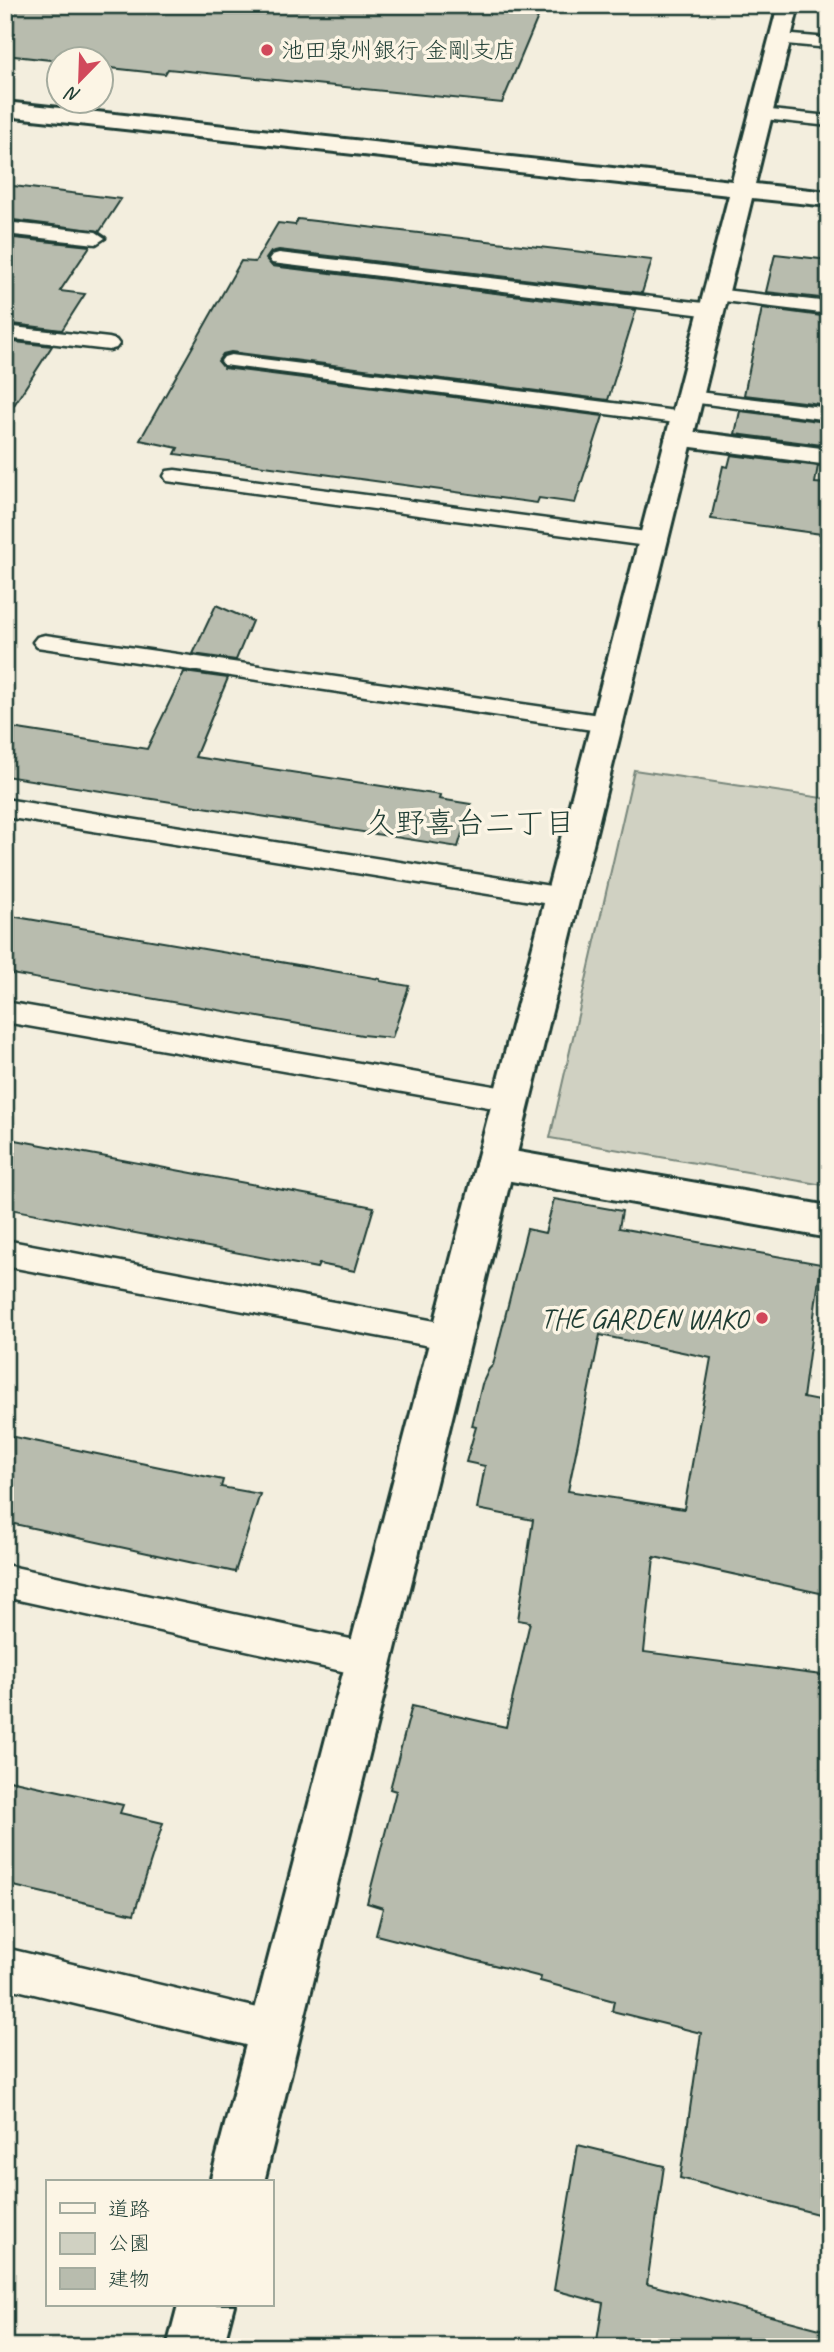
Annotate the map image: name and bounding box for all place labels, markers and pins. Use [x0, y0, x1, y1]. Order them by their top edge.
place label: 池田泉州銀行 金剛支店 [281, 36, 517, 65]
marker: 池田泉州銀行 金剛支店 [259, 42, 275, 58]
place label: THE GARDEN WAKO [541, 1301, 751, 1336]
marker: THE GARDEN WAKO [754, 1310, 770, 1326]

